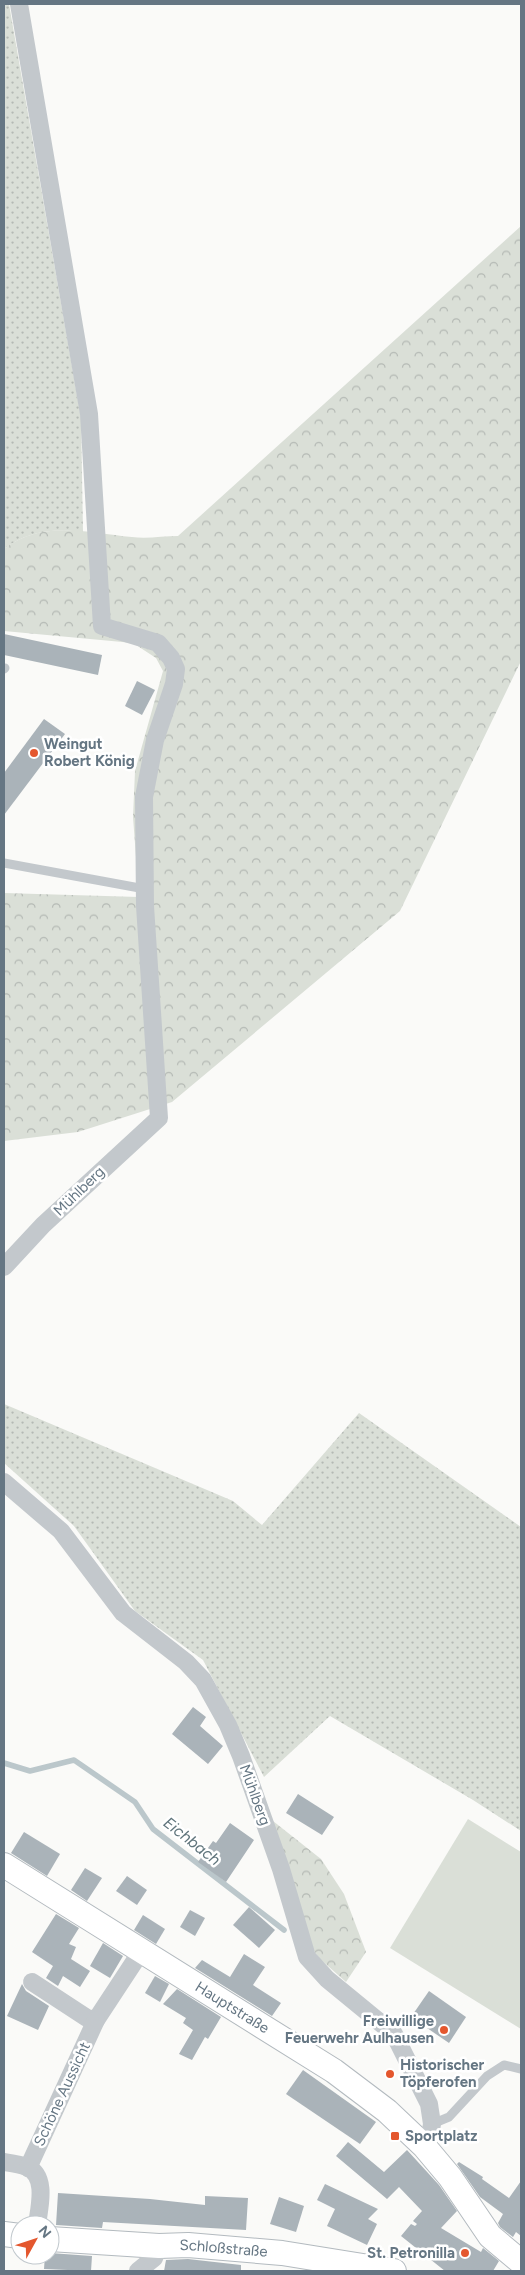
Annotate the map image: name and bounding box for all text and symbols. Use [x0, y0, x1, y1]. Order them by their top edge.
place label: Weingut Robert König [44, 735, 135, 770]
marker: Weingut Robert König [28, 747, 40, 759]
street label: Mühlberg [50, 1162, 108, 1220]
street label: Mühlberg [236, 1762, 274, 1828]
water label: Eichbach [160, 1813, 224, 1869]
street label: Hauptstraße [192, 1978, 273, 2037]
place label: Freiwillige Feuerwehr Aulhausen [285, 2012, 435, 2047]
marker: Freiwillige Feuerwehr Aulhausen [438, 2024, 450, 2036]
street label: Schöne Aussicht [30, 2039, 94, 2149]
place label: Historischer Töpferofen [400, 2056, 484, 2091]
marker: Historischer Töpferofen [384, 2068, 396, 2080]
place label: Sportplatz [405, 2127, 477, 2145]
marker: Sportplatz [389, 2130, 401, 2142]
north arrow [10, 2215, 60, 2265]
text: N [35, 2222, 55, 2242]
street label: Schloßstraße [179, 2236, 268, 2261]
place label: St. Petronilla [367, 2244, 455, 2262]
marker: St. Petronilla [459, 2247, 471, 2259]

